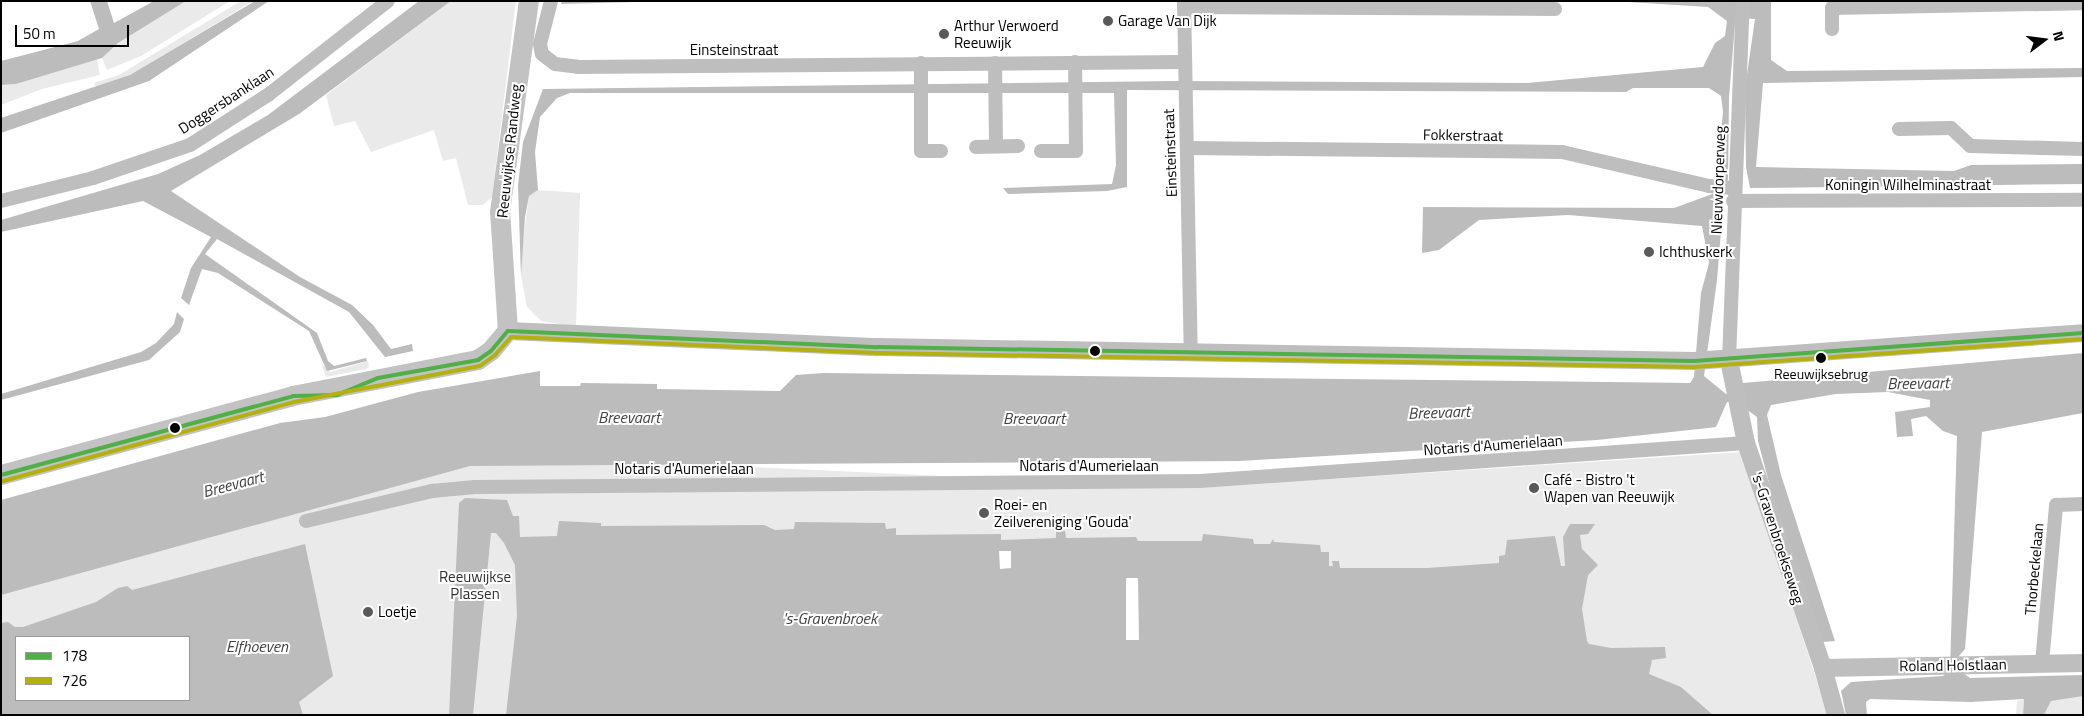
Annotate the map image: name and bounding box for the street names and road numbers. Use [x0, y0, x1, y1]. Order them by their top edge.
street label: Einsteinstraat [690, 41, 778, 59]
street label: Doggersbanklaan [175, 63, 277, 137]
street label: Reeuwijkse Randweg [493, 83, 525, 219]
street label: Einsteinstraat [1159, 108, 1181, 198]
street label: Fokkerstraat [1423, 125, 1503, 145]
street label: Nieuwdorperweg [1707, 125, 1729, 235]
street label: Koningin Wilhelminastraat [1825, 176, 1991, 194]
street label: Notaris d'Aumerielaan [1423, 431, 1563, 459]
street label: Notaris d'Aumerielaan [1019, 457, 1159, 475]
street label: Notaris d'Aumerielaan [614, 460, 754, 478]
street label: 's-Gravenbroekseweg [1748, 470, 1808, 606]
street label: Thorbeckelaan [2021, 522, 2047, 616]
street label: Roland Holstlaan [1899, 655, 2007, 675]

